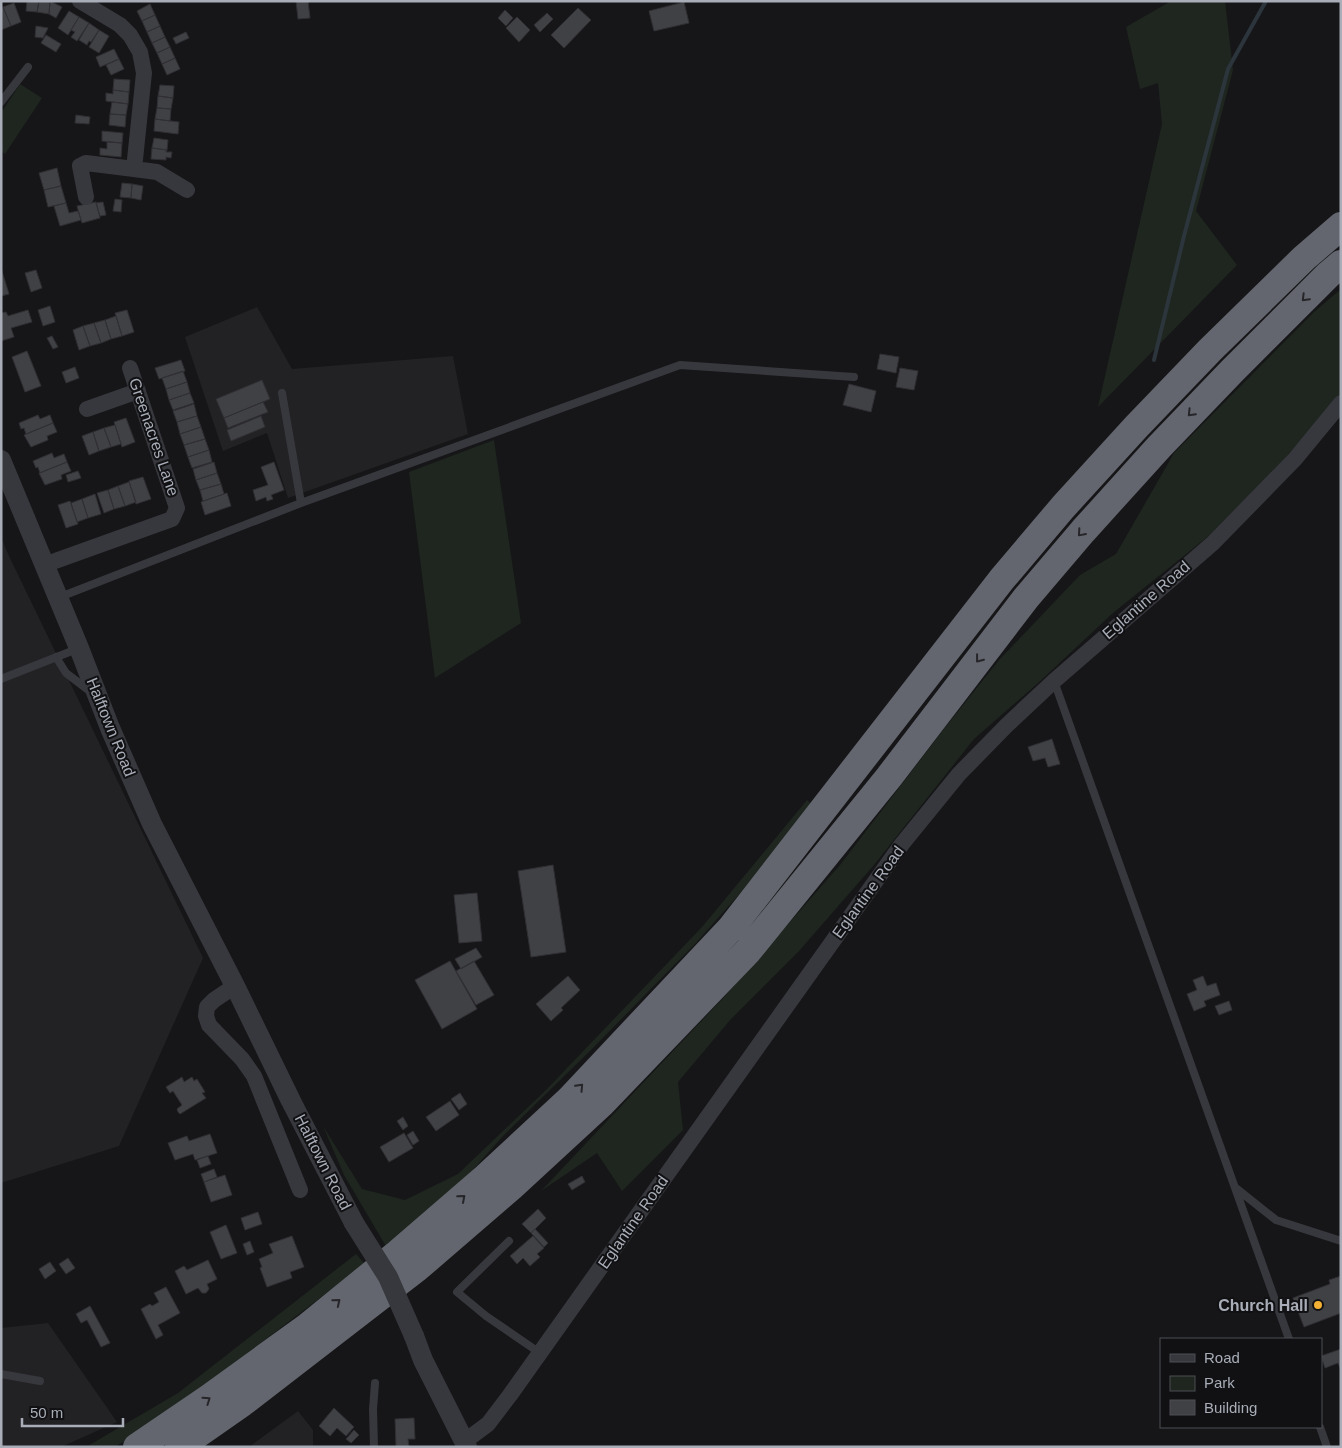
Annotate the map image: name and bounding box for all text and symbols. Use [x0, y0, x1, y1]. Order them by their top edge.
one-way arrow [1302, 292, 1311, 301]
street label: Greenacres Lane [126, 376, 182, 498]
one-way arrow [1188, 407, 1197, 416]
one-way arrow [1078, 528, 1087, 537]
street label: Eglantine Road [1099, 558, 1193, 642]
one-way arrow [976, 653, 985, 663]
street label: Halftown Road [83, 675, 139, 779]
street label: Eglantine Road [829, 843, 907, 941]
one-way arrow [574, 1084, 583, 1093]
street label: Halftown Road [292, 1111, 354, 1213]
street label: Eglantine Road [595, 1172, 671, 1272]
one-way arrow [456, 1195, 465, 1204]
place label: Church Hall [1218, 1297, 1308, 1314]
marker: Church Hall [1312, 1299, 1324, 1311]
one-way arrow [331, 1300, 340, 1308]
legend [1160, 1338, 1322, 1428]
text: Road [1204, 1349, 1240, 1366]
text: Park [1204, 1374, 1235, 1391]
scale bar [22, 1396, 124, 1428]
one-way arrow [201, 1397, 211, 1406]
text: Building [1204, 1399, 1257, 1416]
text: 50 m [30, 1404, 63, 1421]

